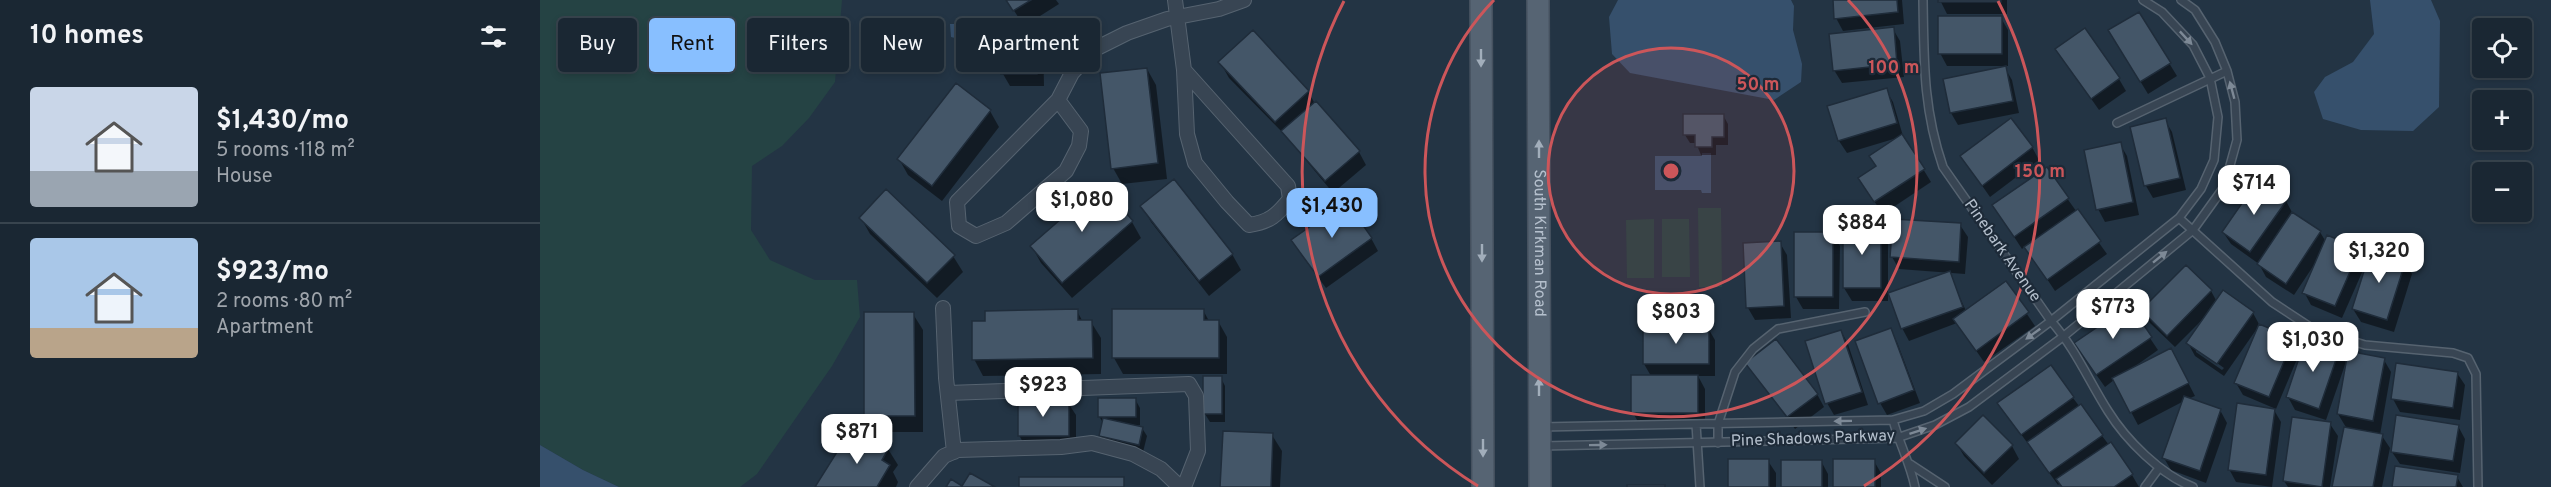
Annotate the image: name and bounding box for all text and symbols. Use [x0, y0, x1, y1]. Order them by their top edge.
chip: Buy [558, 18, 637, 72]
chip: Rent [649, 18, 735, 72]
chip: Filters [747, 18, 849, 72]
chip: New [861, 18, 944, 72]
chip: Apartment [956, 18, 1100, 72]
map controls [2472, 18, 2532, 222]
button: locate [2472, 18, 2532, 78]
text: 10 homes [30, 20, 144, 53]
icon: filters [477, 20, 510, 53]
one-way arrow [2179, 31, 2193, 45]
one-way arrow [1476, 49, 1486, 68]
text: 100 m [1868, 57, 1920, 80]
text: 50 m [1736, 74, 1780, 97]
one-way arrow [2227, 80, 2236, 98]
button: + [2472, 90, 2532, 150]
text: $1,430/mo [216, 105, 349, 138]
icon: home [78, 111, 150, 183]
text: 5 rooms · 118 m² [216, 138, 355, 164]
one-way arrow [1534, 140, 1544, 159]
centre of rings [1661, 161, 1681, 181]
text: 150 m [2015, 161, 2065, 184]
button: − [2472, 162, 2532, 222]
text: House [216, 164, 272, 190]
pin: $714 [2218, 165, 2290, 216]
street label: South Kirkman Road [1529, 169, 1549, 317]
text: $714 [2232, 171, 2276, 197]
pin: $1,080 [1033, 182, 1131, 233]
text: $1,080 [1050, 188, 1114, 214]
pin: $1,430 [1283, 188, 1381, 239]
text: $1,430 [1301, 194, 1363, 220]
street label: Pinebark Avenue [1959, 196, 2045, 306]
pin: $884 [1826, 205, 1898, 256]
text: $884 [1837, 211, 1887, 237]
pin: $1,320 [2330, 233, 2428, 284]
text: $1,320 [2348, 239, 2410, 265]
one-way arrow [1477, 244, 1487, 263]
one-way arrow [2153, 251, 2168, 264]
text: $923/mo [216, 256, 329, 289]
icon: home [78, 262, 150, 334]
text: 2 rooms · 80 m² [216, 289, 352, 315]
pin: $773 [2077, 289, 2149, 340]
pin: $803 [1640, 294, 1712, 345]
text: $773 [2090, 295, 2136, 321]
text: $803 [1651, 300, 1701, 326]
text: Apartment [216, 315, 314, 341]
pin: $1,030 [2264, 322, 2362, 373]
one-way arrow [2026, 328, 2041, 340]
text: $1,030 [2281, 328, 2345, 354]
pin: $923 [1007, 367, 1079, 418]
text: $923 [1019, 373, 1067, 399]
one-way arrow [1534, 377, 1544, 396]
pin: $871 [821, 414, 893, 465]
one-way arrow [1833, 417, 1852, 426]
text: $871 [835, 420, 879, 446]
street label: Pine Shadows Parkway [1731, 426, 1895, 452]
one-way arrow [1909, 426, 1927, 435]
one-way arrow [1478, 439, 1488, 458]
one-way arrow [1588, 440, 1607, 450]

